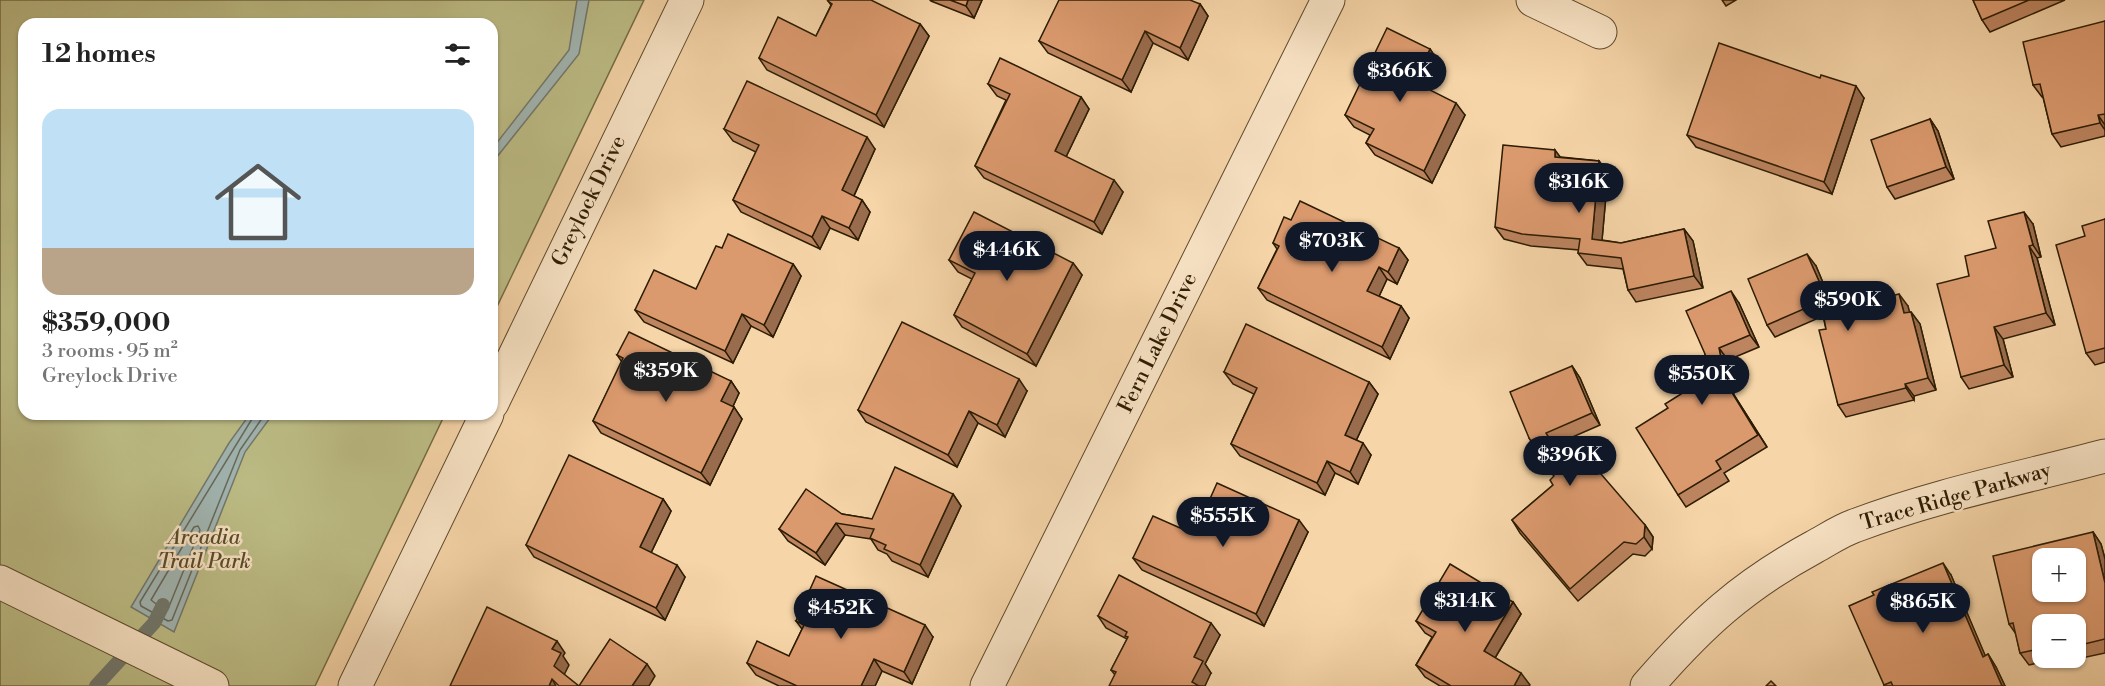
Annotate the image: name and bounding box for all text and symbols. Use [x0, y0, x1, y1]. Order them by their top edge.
text: 12 homes [42, 38, 156, 70]
icon: filters [441, 38, 474, 71]
pin: $366K [1358, 52, 1442, 103]
text: $366K [1367, 59, 1433, 84]
street label: Greylock Drive [546, 131, 632, 271]
icon: home [204, 148, 312, 256]
pin: $316K [1537, 163, 1621, 214]
text: $316K [1548, 170, 1610, 195]
pin: $703K [1290, 222, 1374, 273]
text: $703K [1299, 229, 1365, 254]
pin: $446K [965, 231, 1049, 282]
text: $446K [973, 238, 1041, 263]
street label: Fern Lake Drive [1113, 269, 1203, 417]
pin: $590K [1806, 281, 1890, 332]
text: $590K [1814, 288, 1882, 313]
text: $359,000 [42, 307, 170, 339]
text: 3 rooms · 95 m² [42, 339, 178, 364]
pin: $359K [624, 352, 708, 403]
pin: $550K [1660, 355, 1744, 406]
text: $359K [633, 359, 699, 384]
text: $550K [1668, 362, 1736, 387]
text: Greylock Drive [42, 364, 178, 389]
pin: $396K [1528, 436, 1612, 487]
text: $396K [1537, 443, 1603, 468]
street label: Trace Ridge Parkway [1858, 457, 2055, 537]
pin: $555K [1181, 497, 1265, 548]
text: $555K [1190, 504, 1256, 529]
park label: Arcadia Trail Park [158, 525, 250, 575]
map controls [2032, 548, 2086, 668]
button: + [2032, 548, 2086, 602]
pin: $314K [1423, 582, 1507, 633]
pin: $865K [1881, 583, 1965, 634]
pin: $452K [799, 589, 883, 640]
text: $314K [1434, 589, 1496, 614]
text: $865K [1890, 590, 1956, 615]
text: $452K [808, 596, 874, 621]
button: − [2032, 614, 2086, 668]

